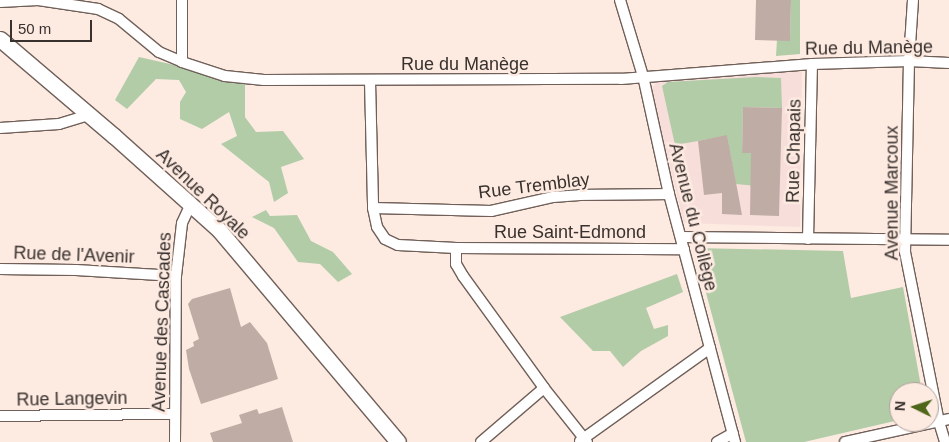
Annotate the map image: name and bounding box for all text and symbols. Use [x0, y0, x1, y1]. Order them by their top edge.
scale bar [12, 10, 95, 42]
text: 50 m [18, 20, 51, 37]
street label: Rue du Manège [805, 36, 933, 60]
street label: Rue du Manège [401, 53, 529, 75]
street label: Rue Chapais [782, 99, 806, 203]
street label: Avenue Marcoux [881, 126, 903, 260]
street label: Avenue du Collège [664, 141, 722, 293]
street label: Avenue Royale [152, 144, 254, 244]
street label: Rue Tremblay [477, 168, 591, 204]
street label: Rue Saint-Edmond [494, 221, 646, 243]
street label: Avenue des Cascades [148, 232, 176, 412]
street label: Rue de l'Avenir [13, 242, 135, 268]
north arrow [889, 382, 939, 432]
street label: Rue Langevin [16, 387, 128, 411]
text: N [892, 400, 908, 412]

